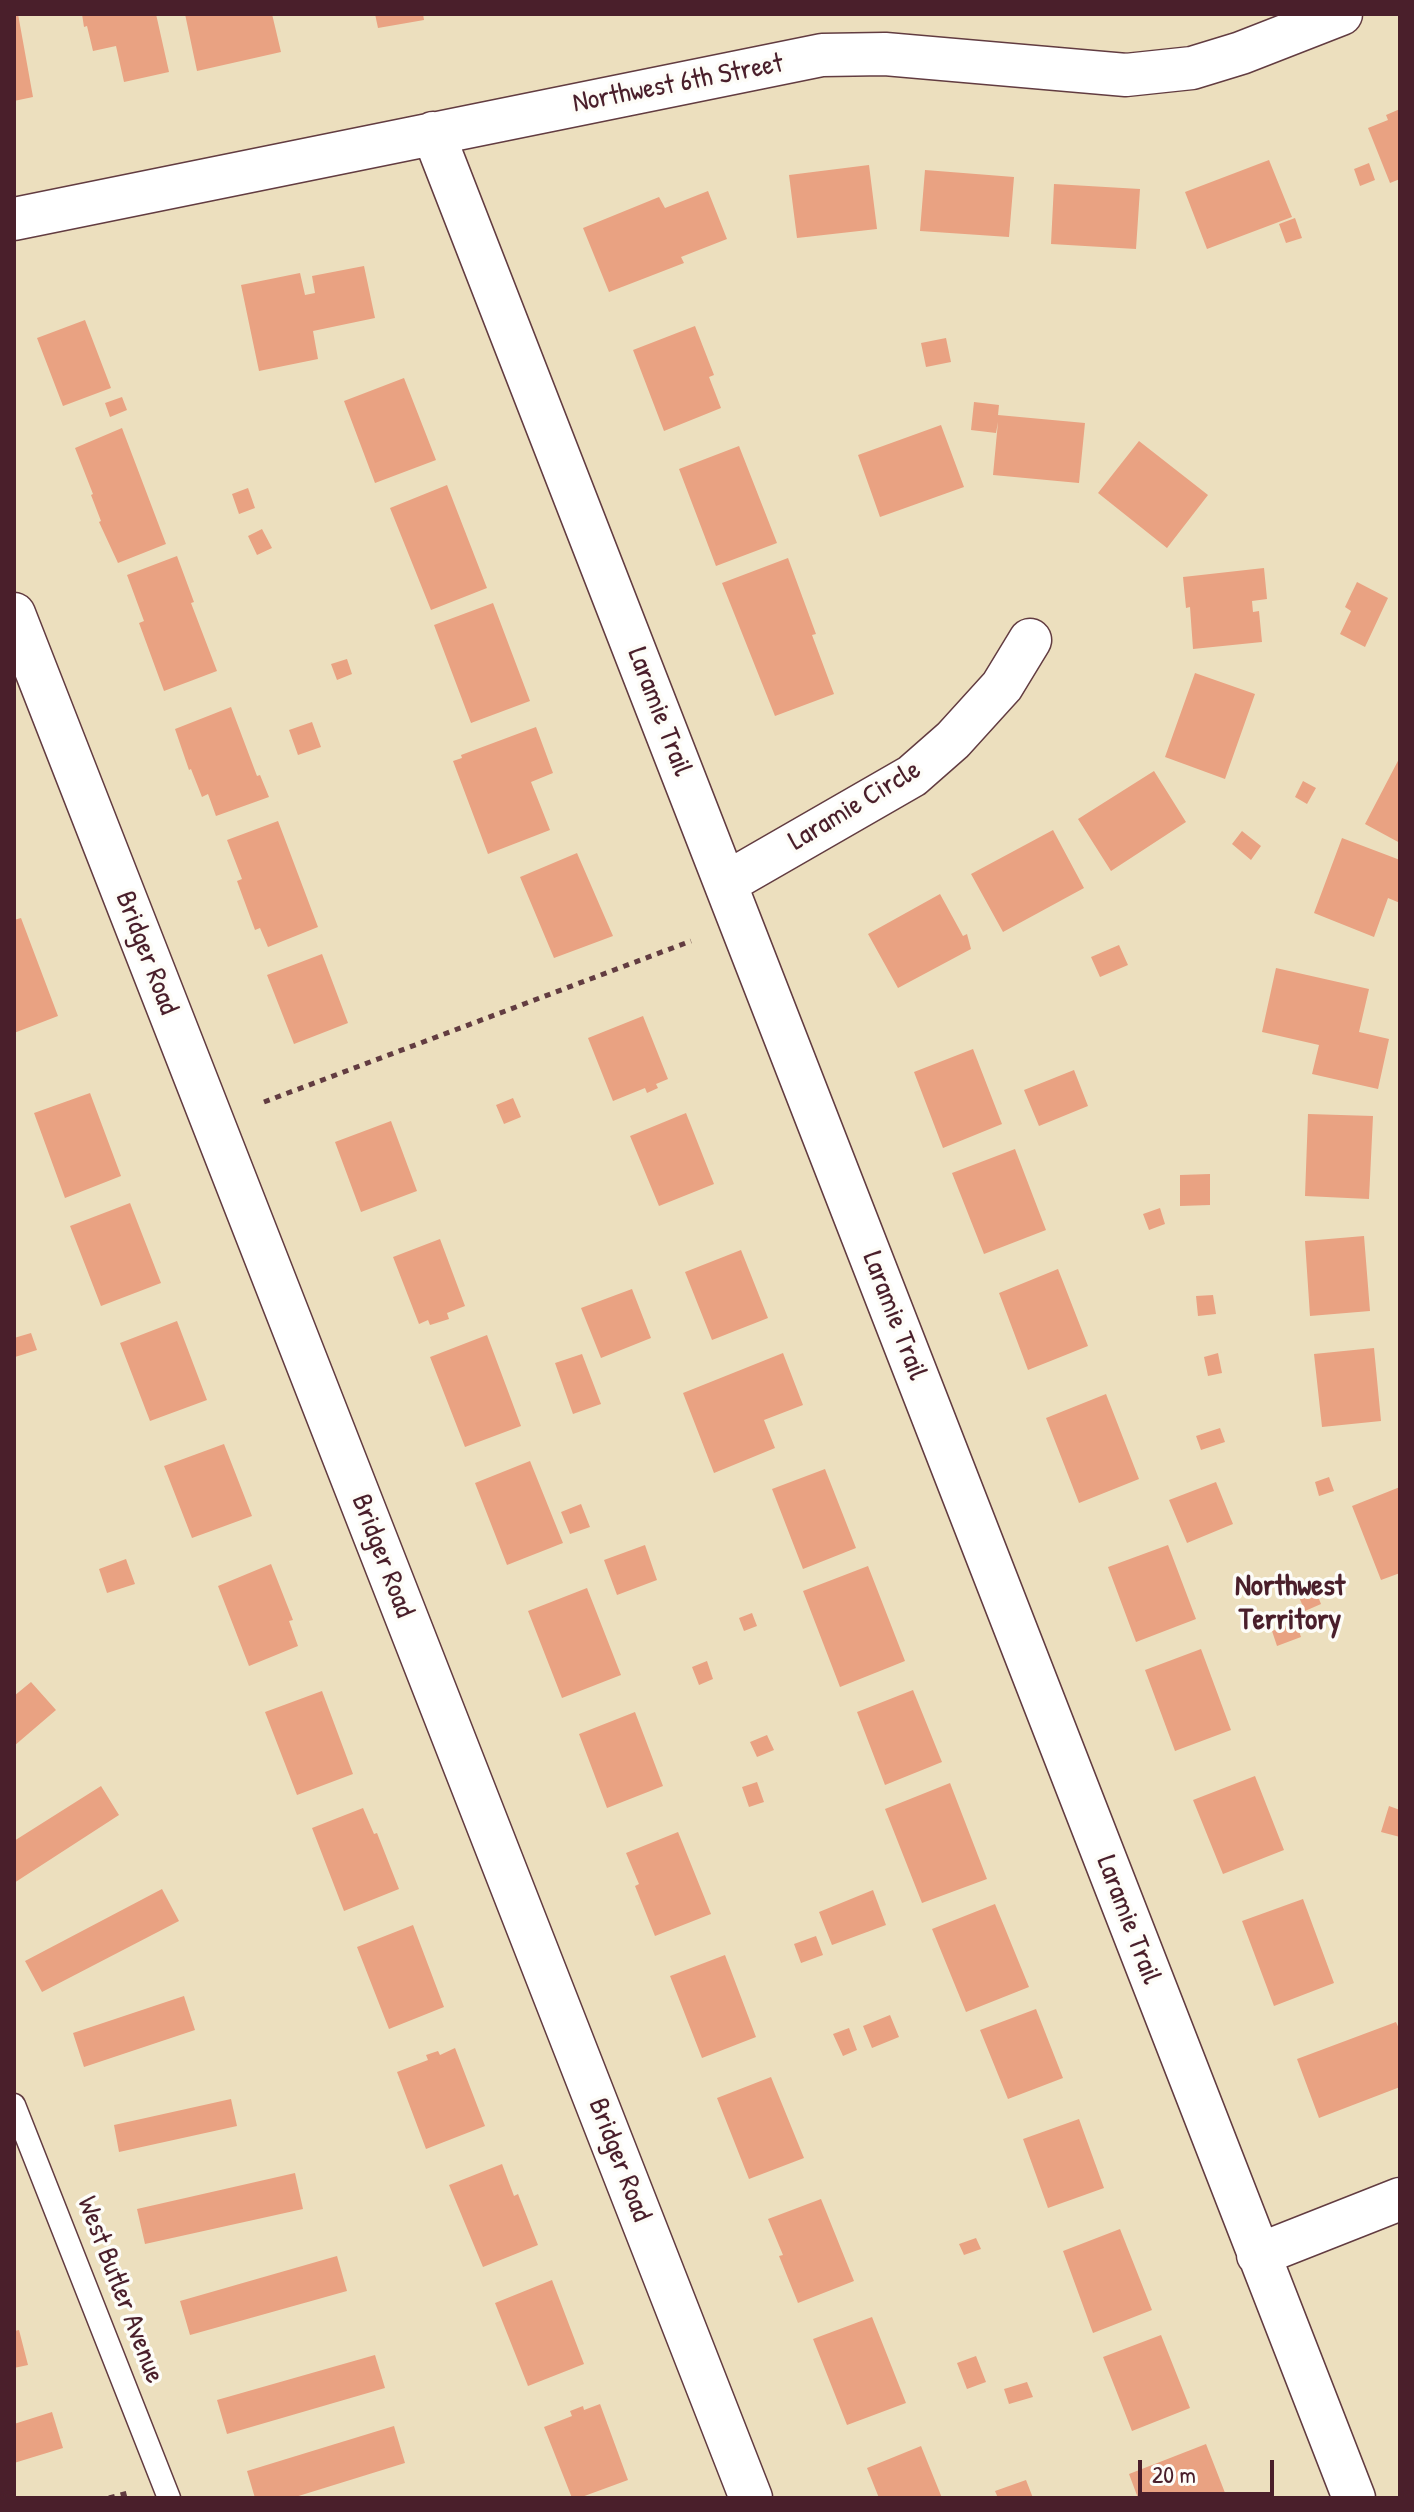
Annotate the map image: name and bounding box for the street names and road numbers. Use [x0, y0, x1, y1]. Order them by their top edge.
street label: Northwest 6th Street [570, 47, 786, 121]
street label: Laramie Trail [619, 643, 699, 781]
street label: Laramie Circle [783, 754, 927, 858]
street label: Bridger Road [107, 887, 185, 1019]
street label: Laramie Trail [854, 1247, 934, 1385]
street label: Bridger Road [343, 1490, 421, 1622]
street label: Laramie Trail [1088, 1851, 1168, 1989]
street label: Bridger Road [580, 2094, 658, 2226]
street label: West Butler Avenue [69, 2192, 171, 2388]

